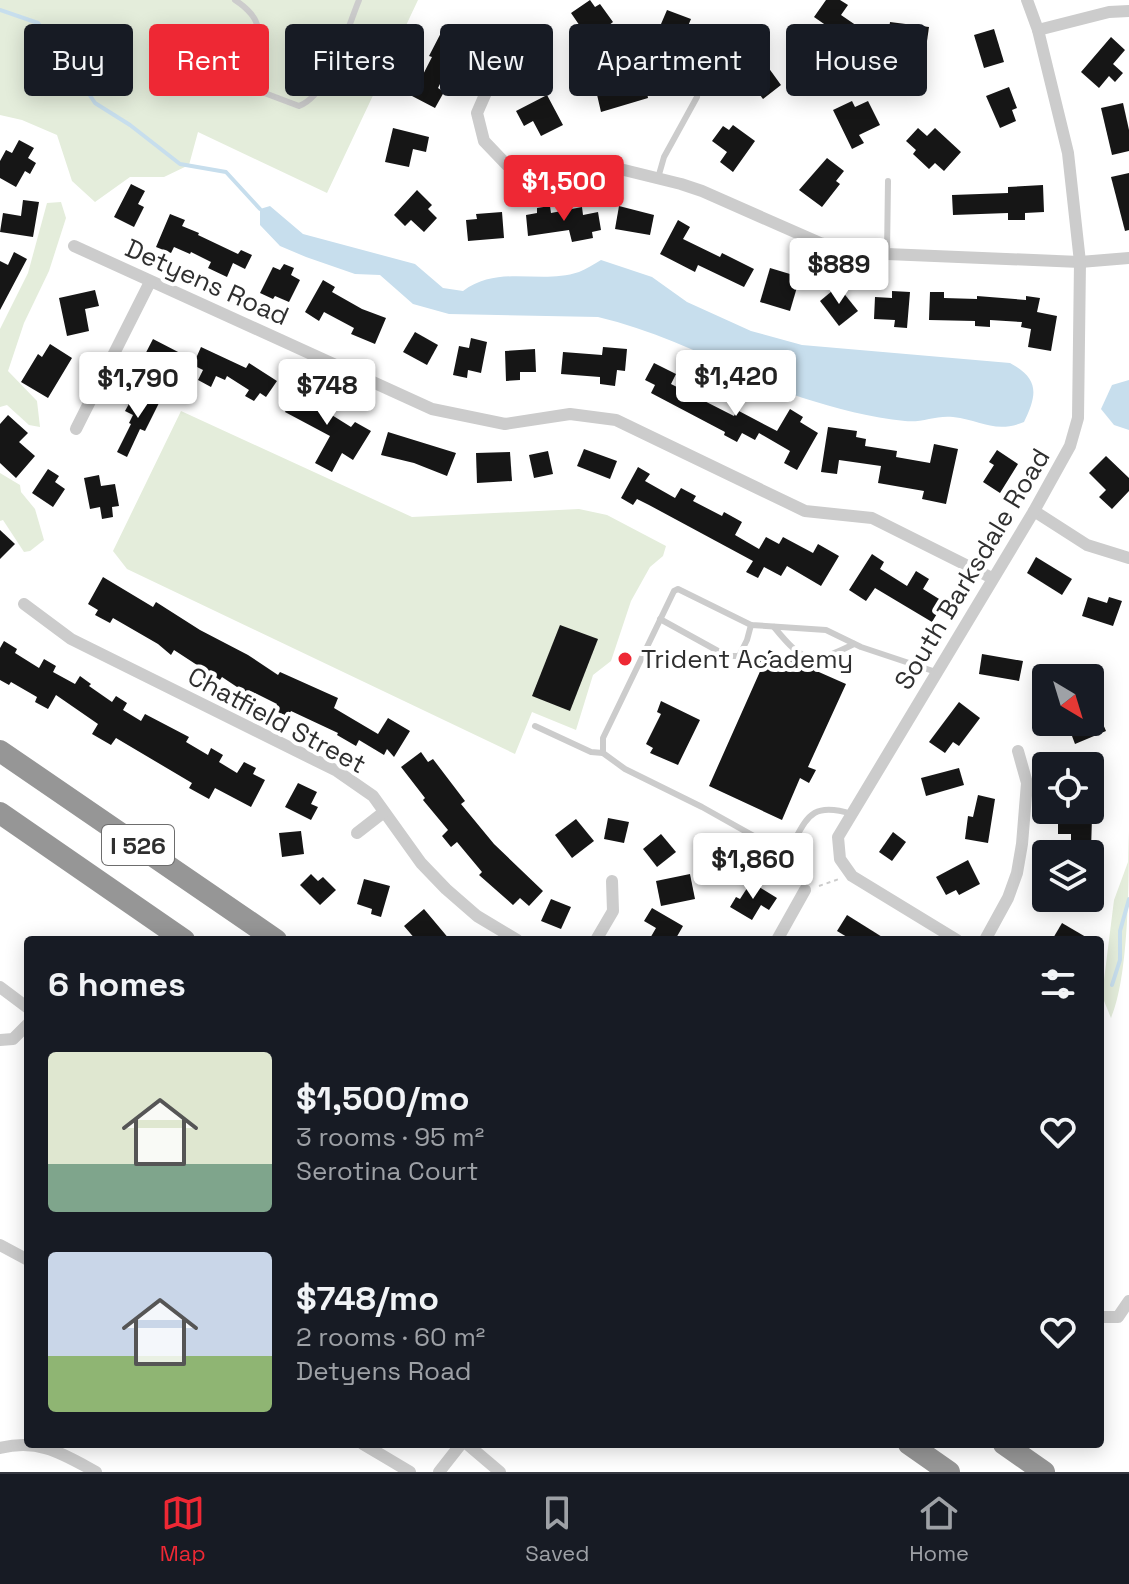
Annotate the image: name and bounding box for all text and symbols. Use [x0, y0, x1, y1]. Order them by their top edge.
chip: Buy [24, 24, 133, 96]
chip: Rent [149, 24, 269, 96]
chip: Filters [285, 24, 424, 96]
chip: New [440, 24, 553, 96]
chip: Apartment [569, 24, 770, 96]
chip: House [786, 24, 927, 96]
pin: $1,500 [499, 155, 629, 223]
text: $1,500 [522, 164, 606, 198]
street label: Detyens Road [120, 231, 294, 333]
pin: $889 [792, 238, 886, 306]
text: $889 [807, 247, 871, 281]
pin: $1,420 [671, 350, 801, 418]
pin: $1,790 [73, 352, 203, 420]
pin: $748 [280, 359, 374, 427]
text: $1,420 [694, 359, 778, 393]
text: $1,790 [97, 361, 179, 395]
text: $748 [296, 368, 358, 402]
street label: South Barksdale Road [886, 442, 1058, 696]
place label: Trident Academy [641, 642, 853, 676]
marker: Trident Academy [616, 650, 634, 668]
street label: Chatfield Street [182, 659, 372, 781]
north arrow [1032, 664, 1104, 736]
map controls [1032, 664, 1104, 912]
button: locate [1032, 752, 1104, 824]
road number: I 526 [102, 825, 174, 865]
pin: $1,860 [688, 833, 818, 901]
button: layers [1032, 840, 1104, 912]
text: $1,860 [711, 842, 795, 876]
icon: filters [1036, 962, 1080, 1006]
text: 6 homes [48, 963, 186, 1006]
text: $1,500/mo [296, 1077, 469, 1120]
icon: home [112, 1084, 208, 1180]
icon: heart [1036, 1110, 1080, 1154]
text: 3 rooms · 95 m² [296, 1120, 484, 1154]
text: Serotina Court [296, 1154, 479, 1188]
text: $748/mo [296, 1277, 439, 1320]
icon: home [112, 1284, 208, 1380]
icon: heart [1036, 1310, 1080, 1354]
text: 2 rooms · 60 m² [296, 1320, 485, 1354]
text: Detyens Road [296, 1354, 472, 1388]
tab: Map [160, 1491, 206, 1567]
tab: Saved [525, 1491, 590, 1567]
tab: Home [909, 1491, 969, 1567]

